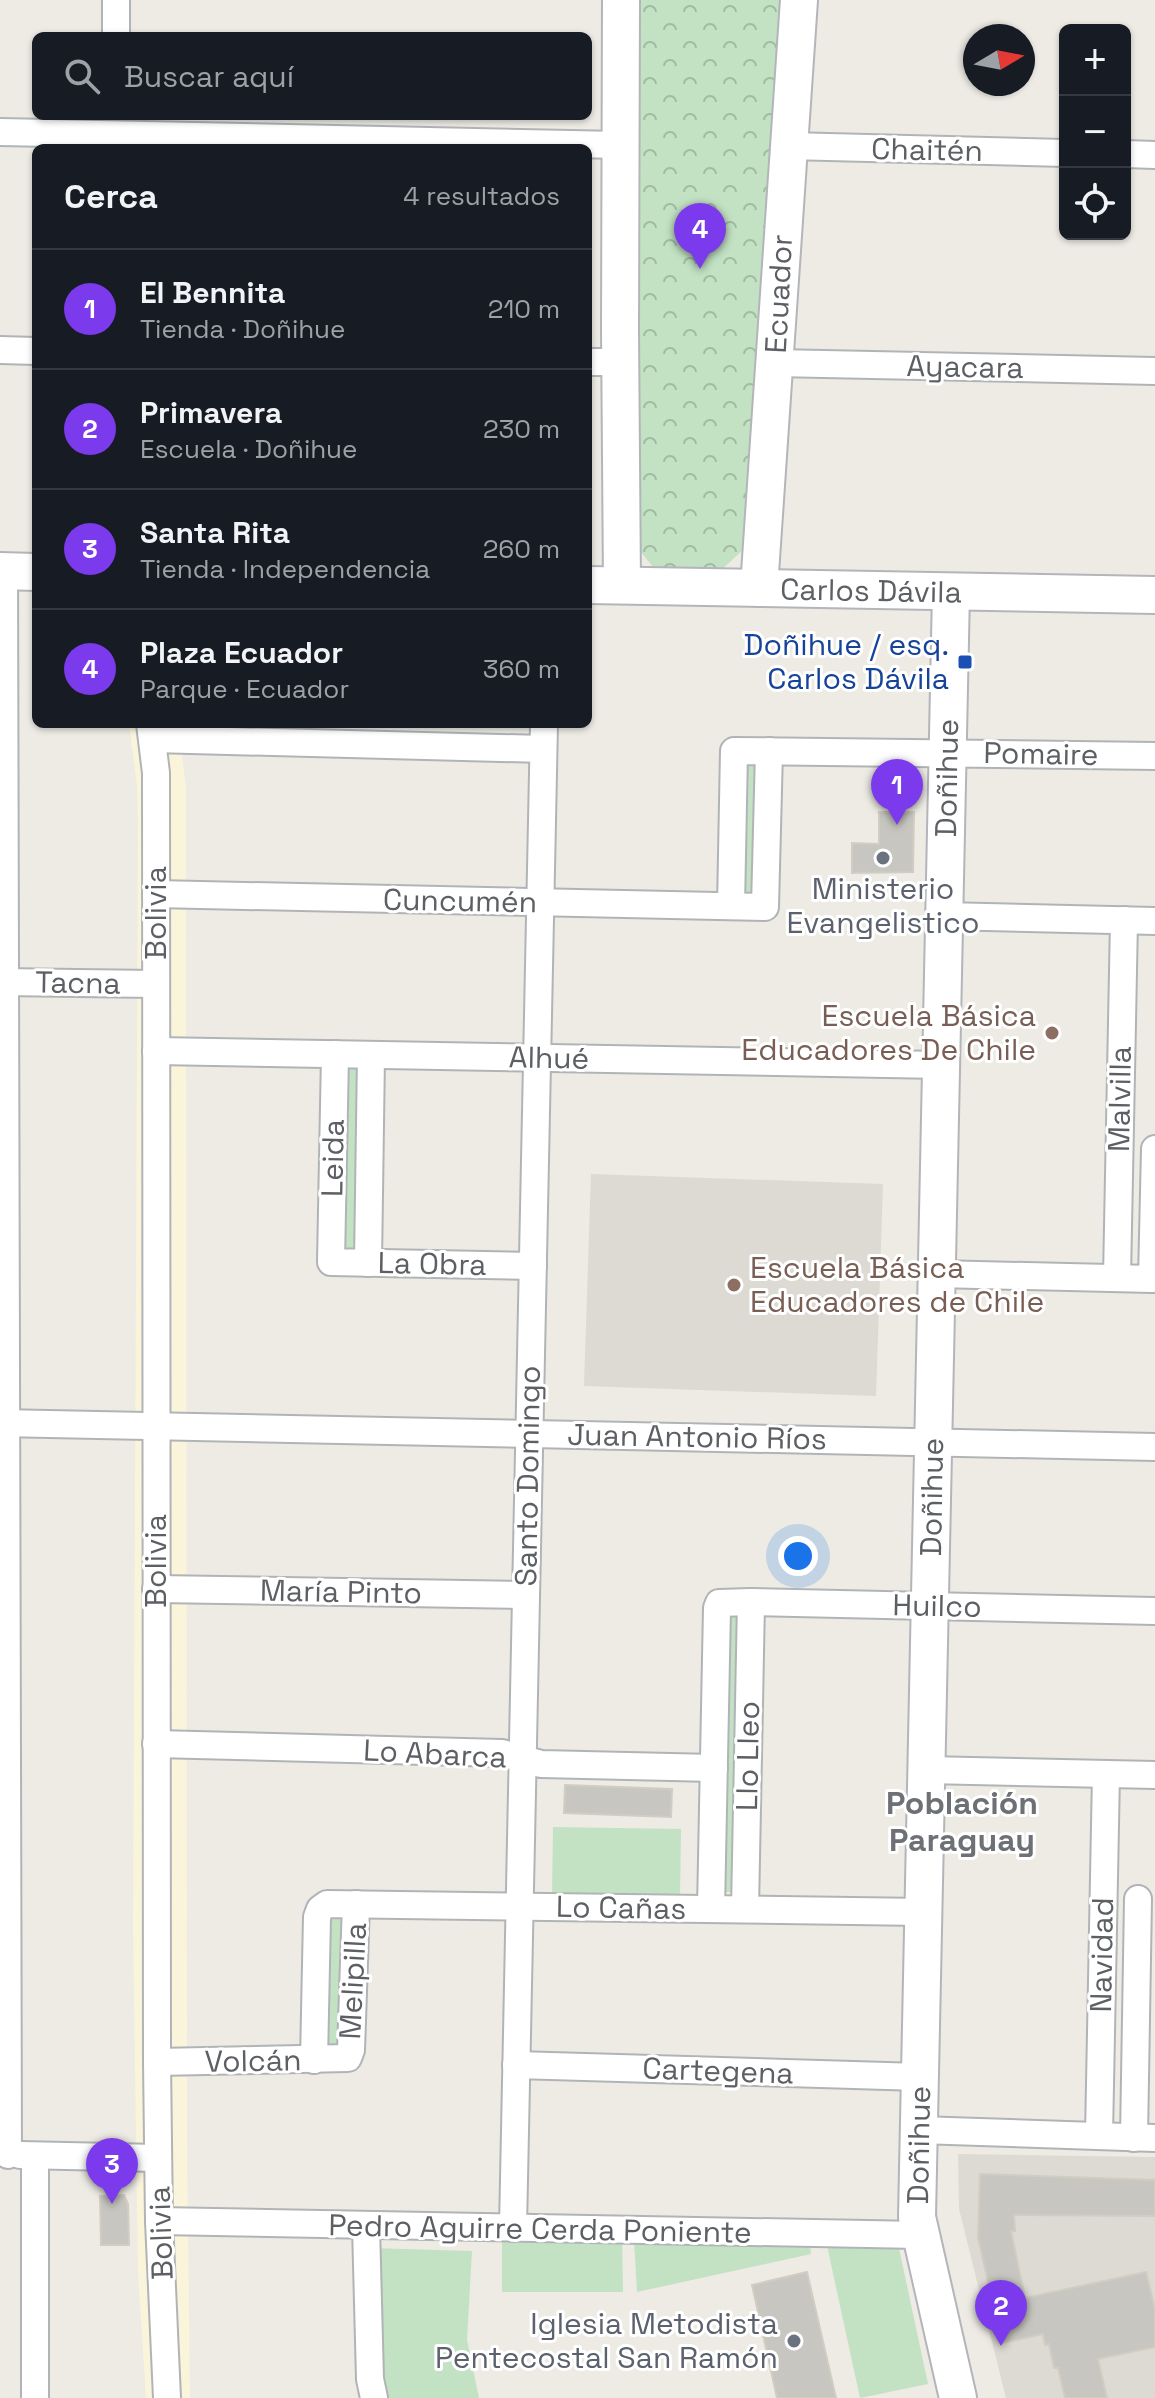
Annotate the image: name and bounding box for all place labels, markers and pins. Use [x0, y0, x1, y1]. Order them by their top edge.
pin: 4 [674, 203, 726, 269]
place label: Doñihue / esq. Carlos Dávila [744, 625, 949, 698]
marker: Doñihue / esq. Carlos Dávila [956, 653, 974, 671]
pin: 1 [871, 759, 923, 825]
marker: Ministerio Evangelistico [874, 849, 892, 867]
place label: Ministerio Evangelistico [786, 869, 980, 942]
place label: Escuela Básica Educadores De Chile [741, 996, 1036, 1069]
marker: Escuela Básica Educadores De Chile [1043, 1024, 1061, 1042]
place label: Escuela Básica Educadores de Chile [750, 1248, 1044, 1321]
marker: Escuela Básica Educadores de Chile [725, 1276, 743, 1294]
pin: 3 [86, 2138, 138, 2204]
pin: 2 [975, 2280, 1027, 2346]
place label: Iglesia Metodista Pentecostal San Ramón [435, 2304, 778, 2377]
marker: Iglesia Metodista Pentecostal San Ramón [785, 2332, 803, 2350]

